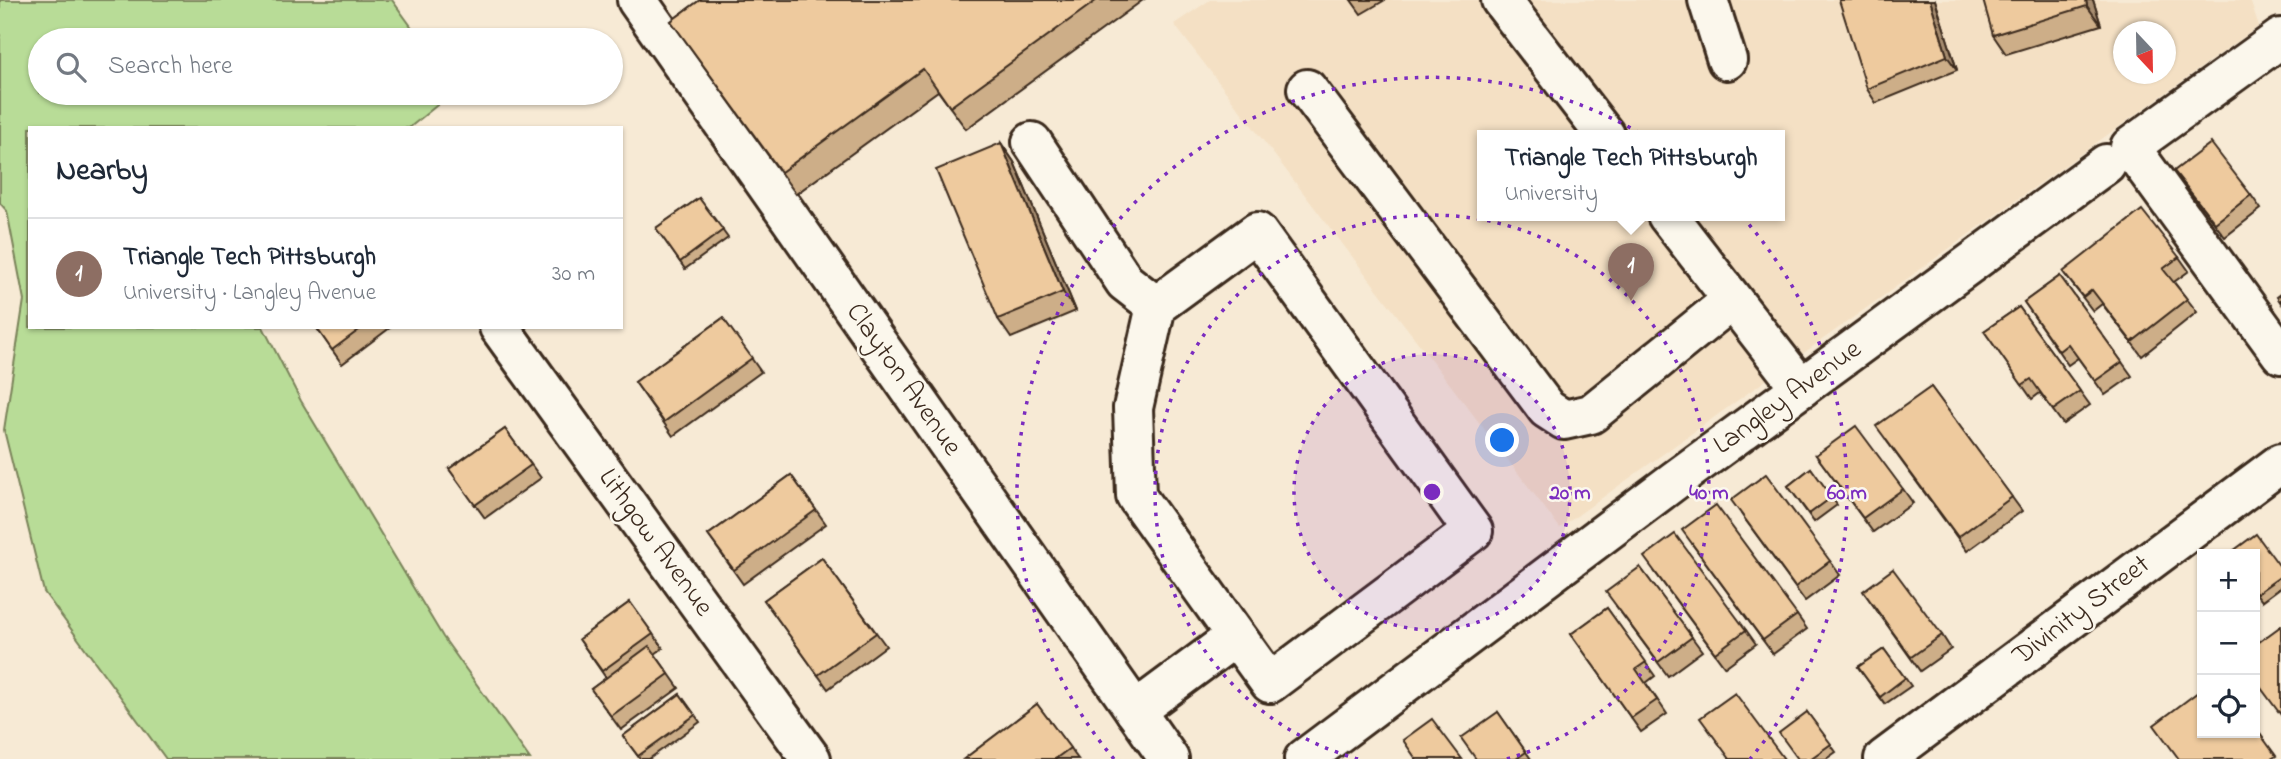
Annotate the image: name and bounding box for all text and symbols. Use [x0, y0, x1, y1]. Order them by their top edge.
north arrow [2113, 21, 2176, 84]
search box [28, 28, 623, 105]
icon: search [52, 48, 90, 86]
text: Search here [108, 48, 233, 86]
popup [1477, 130, 1785, 221]
text: Triangle Tech Pittsburgh [1504, 140, 1758, 178]
text: Nearby [56, 150, 148, 194]
text: University [1504, 178, 1598, 211]
text: Triangle Tech Pittsburgh [123, 239, 376, 277]
pin: 1 [1608, 243, 1654, 301]
text: 1 [75, 258, 83, 291]
text: 30 m [552, 258, 595, 291]
text: University · Langley Avenue [123, 277, 376, 310]
street label: Clayton Avenue [835, 295, 971, 466]
street label: Langley Avenue [1705, 330, 1871, 466]
your location [1485, 423, 1519, 457]
street label: Lithgow Avenue [587, 460, 723, 626]
text: 20 m [1548, 479, 1591, 509]
text: 40 m [1689, 479, 1729, 509]
text: 60 m [1827, 479, 1867, 509]
centre of rings [1420, 480, 1444, 504]
street label: Divinity Street [2004, 546, 2159, 677]
map controls [2197, 549, 2260, 738]
button: + [2197, 549, 2260, 612]
button: − [2197, 612, 2260, 675]
button: locate [2197, 675, 2260, 738]

